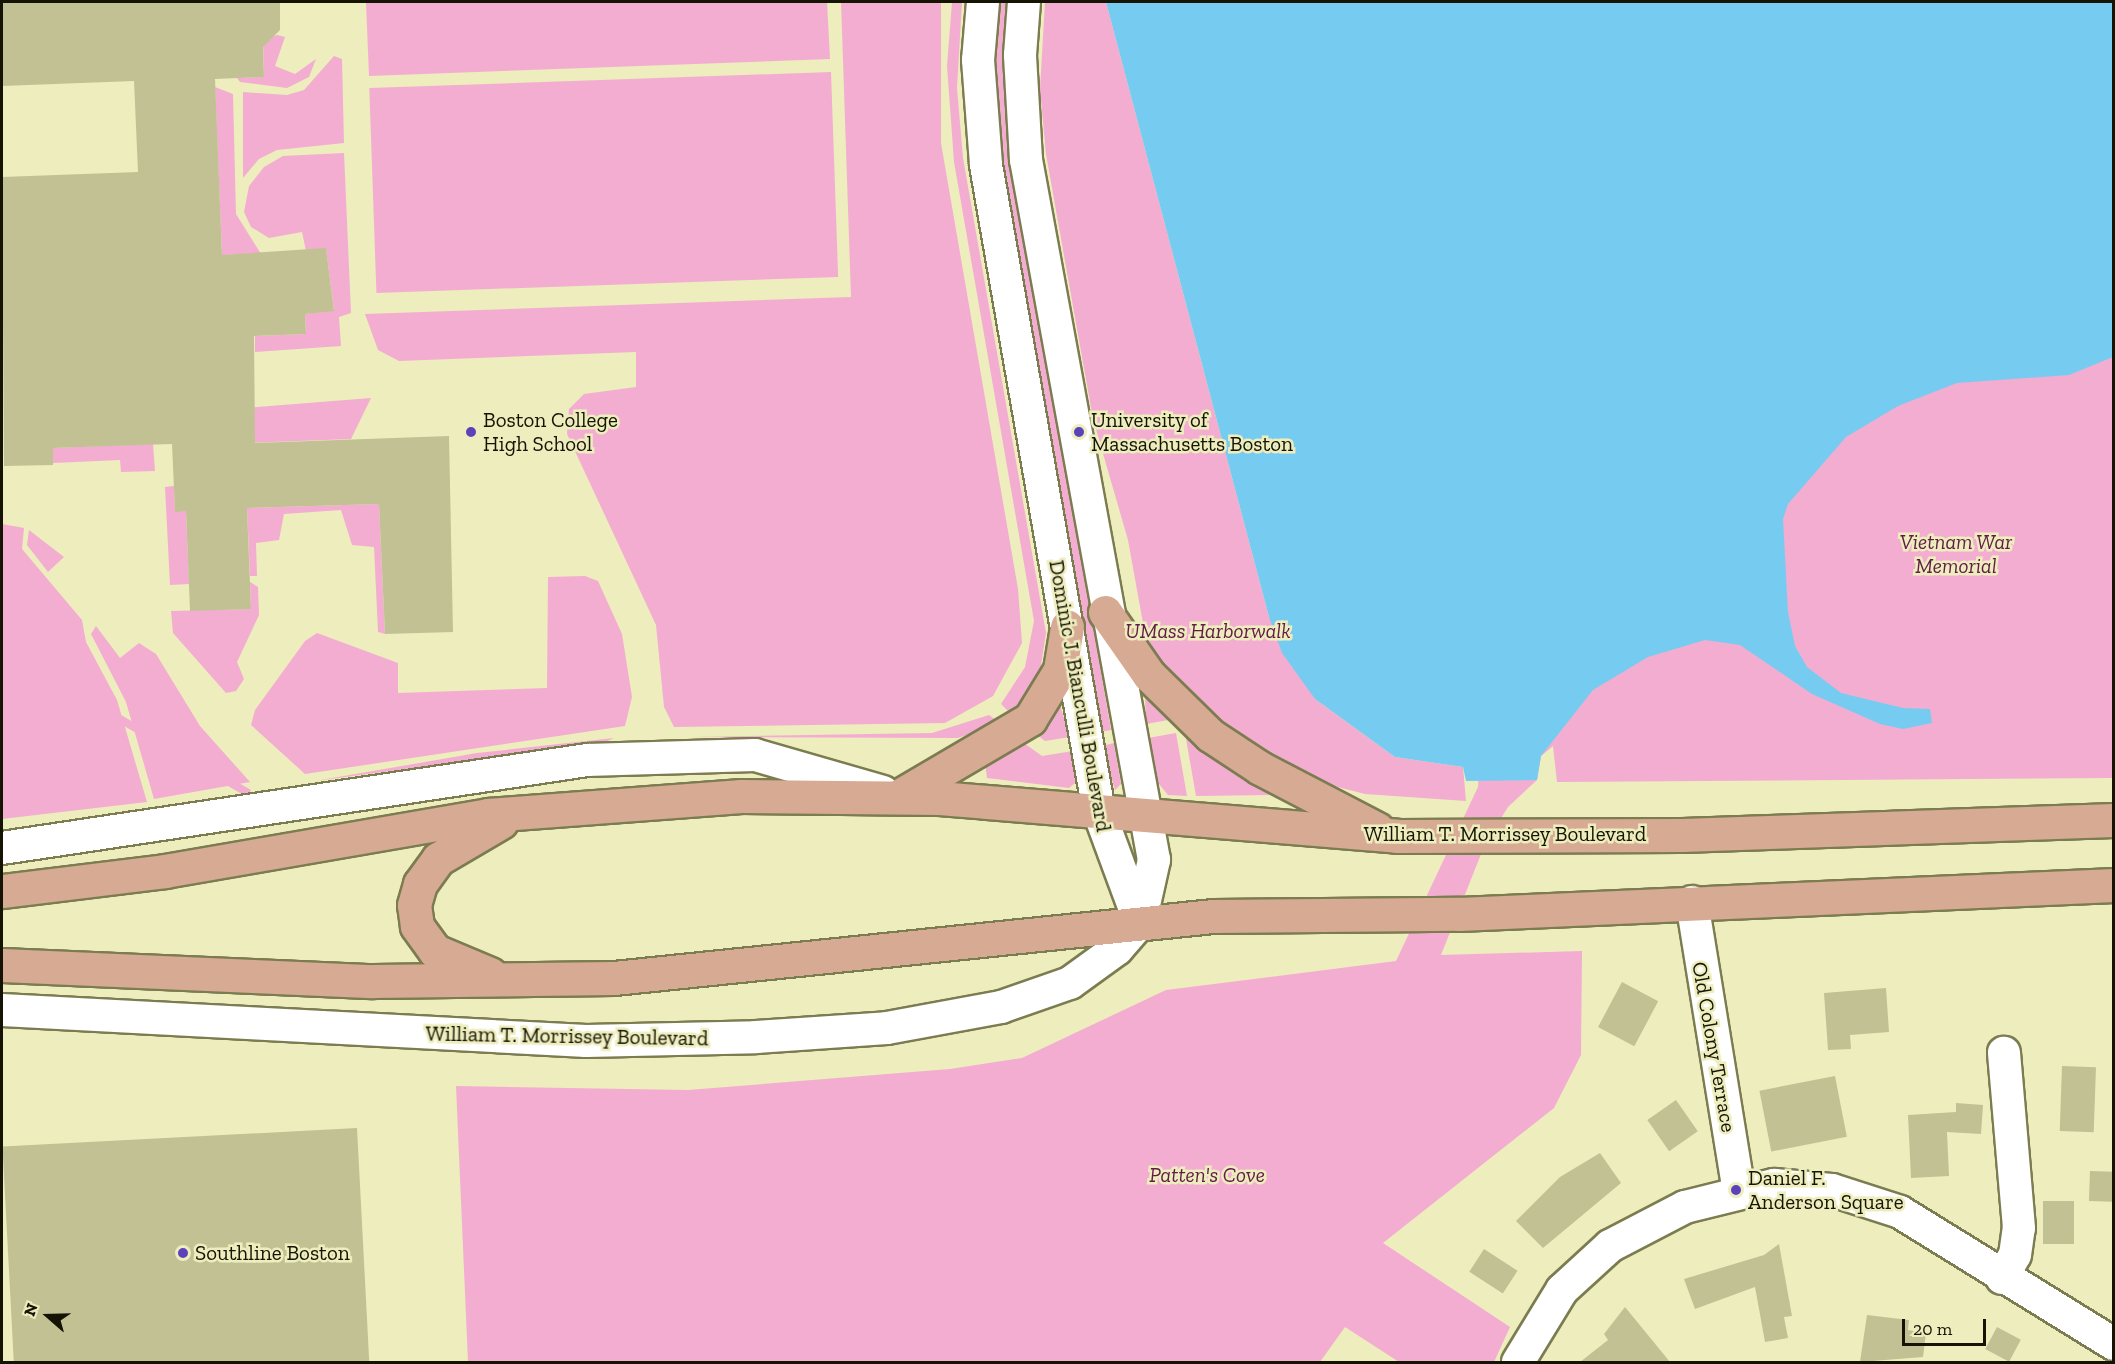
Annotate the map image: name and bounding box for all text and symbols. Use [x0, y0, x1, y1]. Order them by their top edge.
place label: Boston College High School [483, 407, 618, 457]
place label: University of Massachusetts Boston [1091, 407, 1293, 457]
marker: Boston College High School [464, 425, 478, 439]
marker: University of Massachusetts Boston [1072, 425, 1086, 439]
park label: Vietnam War Memorial [1899, 529, 2013, 579]
street label: Dominic J. Bianculli Boulevard [1044, 558, 1116, 834]
park label: UMass Harborwalk [1125, 618, 1291, 644]
street label: William T. Morrissey Boulevard [1363, 821, 1647, 847]
street label: Old Colony Terrace [1687, 959, 1741, 1135]
street label: William T. Morrissey Boulevard [425, 1021, 709, 1051]
park label: Patten's Cove [1149, 1162, 1265, 1188]
place label: Daniel F. Anderson Square [1748, 1165, 1904, 1215]
marker: Daniel F. Anderson Square [1729, 1183, 1743, 1197]
place label: Southline Boston [195, 1240, 350, 1266]
marker: Southline Boston [176, 1246, 190, 1260]
north arrow [18, 1286, 78, 1346]
text: N [20, 1301, 42, 1319]
scale bar [1905, 1307, 1989, 1345]
text: 20 m [1913, 1318, 1952, 1340]

